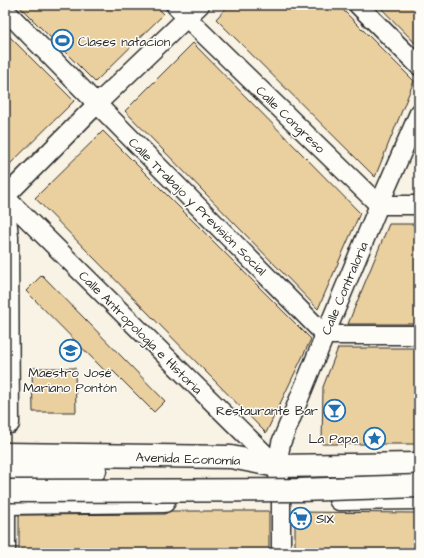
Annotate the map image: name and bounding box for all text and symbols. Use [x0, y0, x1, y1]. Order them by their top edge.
sports icon: Clases natacion [50, 28, 76, 54]
place label: Clases natacion [78, 33, 171, 51]
street label: Calle Congreso [251, 82, 329, 159]
street label: Calle Trabajo y Previsión Social [124, 134, 270, 280]
street label: Calle Contraloria [317, 239, 373, 338]
street label: Calle Antropología e Historia [74, 267, 206, 399]
school or university icon: Maestro José Mariano Pontón [57, 337, 83, 363]
place label: Maestro José Mariano Pontón [23, 364, 117, 397]
bar icon: Restaurante Bar [321, 397, 347, 423]
place label: Restaurante Bar [216, 402, 318, 420]
place icon: La Papa [361, 425, 387, 451]
place label: La Papa [308, 430, 358, 448]
street label: Avenida Economía [135, 448, 241, 470]
supermarket icon: SIX [288, 505, 314, 531]
place label: SIX [316, 510, 334, 528]

